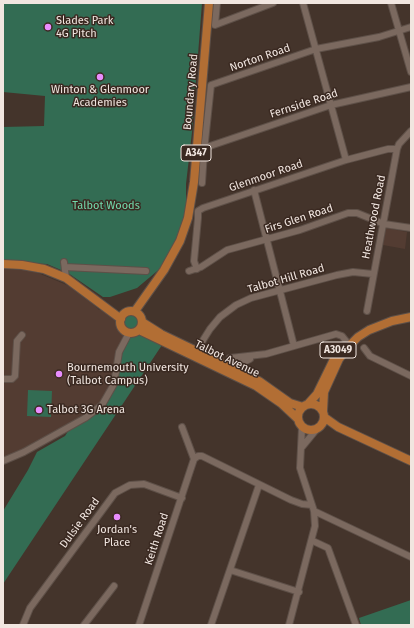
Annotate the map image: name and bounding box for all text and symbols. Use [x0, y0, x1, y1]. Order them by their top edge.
place label: Slades Park 4G Pitch [56, 14, 113, 40]
marker: Slades Park 4G Pitch [43, 22, 53, 32]
street label: Norton Road [228, 41, 292, 75]
street label: Boundary Road [181, 53, 201, 131]
marker: Winton & Glenmoor Academies [95, 72, 105, 82]
place label: Winton & Glenmoor Academies [51, 83, 149, 109]
street label: Fernside Road [268, 87, 340, 121]
road number: A347 [181, 145, 211, 161]
street label: Glenmoor Road [227, 157, 305, 195]
street label: Heathwood Road [359, 174, 389, 260]
park label: Talbot Woods [72, 199, 140, 213]
street label: Firs Glen Road [263, 202, 335, 236]
street label: Talbot Hill Road [246, 262, 326, 296]
street label: Talbot Avenue [192, 338, 262, 380]
road number: A3049 [320, 342, 356, 358]
place label: Bournemouth University (Talbot Campus) [67, 361, 189, 387]
marker: Bournemouth University (Talbot Campus) [54, 369, 64, 379]
place label: Talbot 3G Arena [47, 403, 125, 417]
marker: Talbot 3G Arena [34, 405, 44, 415]
street label: Dulsie Road [57, 495, 103, 551]
street label: Keith Road [142, 511, 172, 567]
marker: Jordan's Place [112, 512, 122, 522]
place label: Jordan's Place [97, 523, 137, 549]

